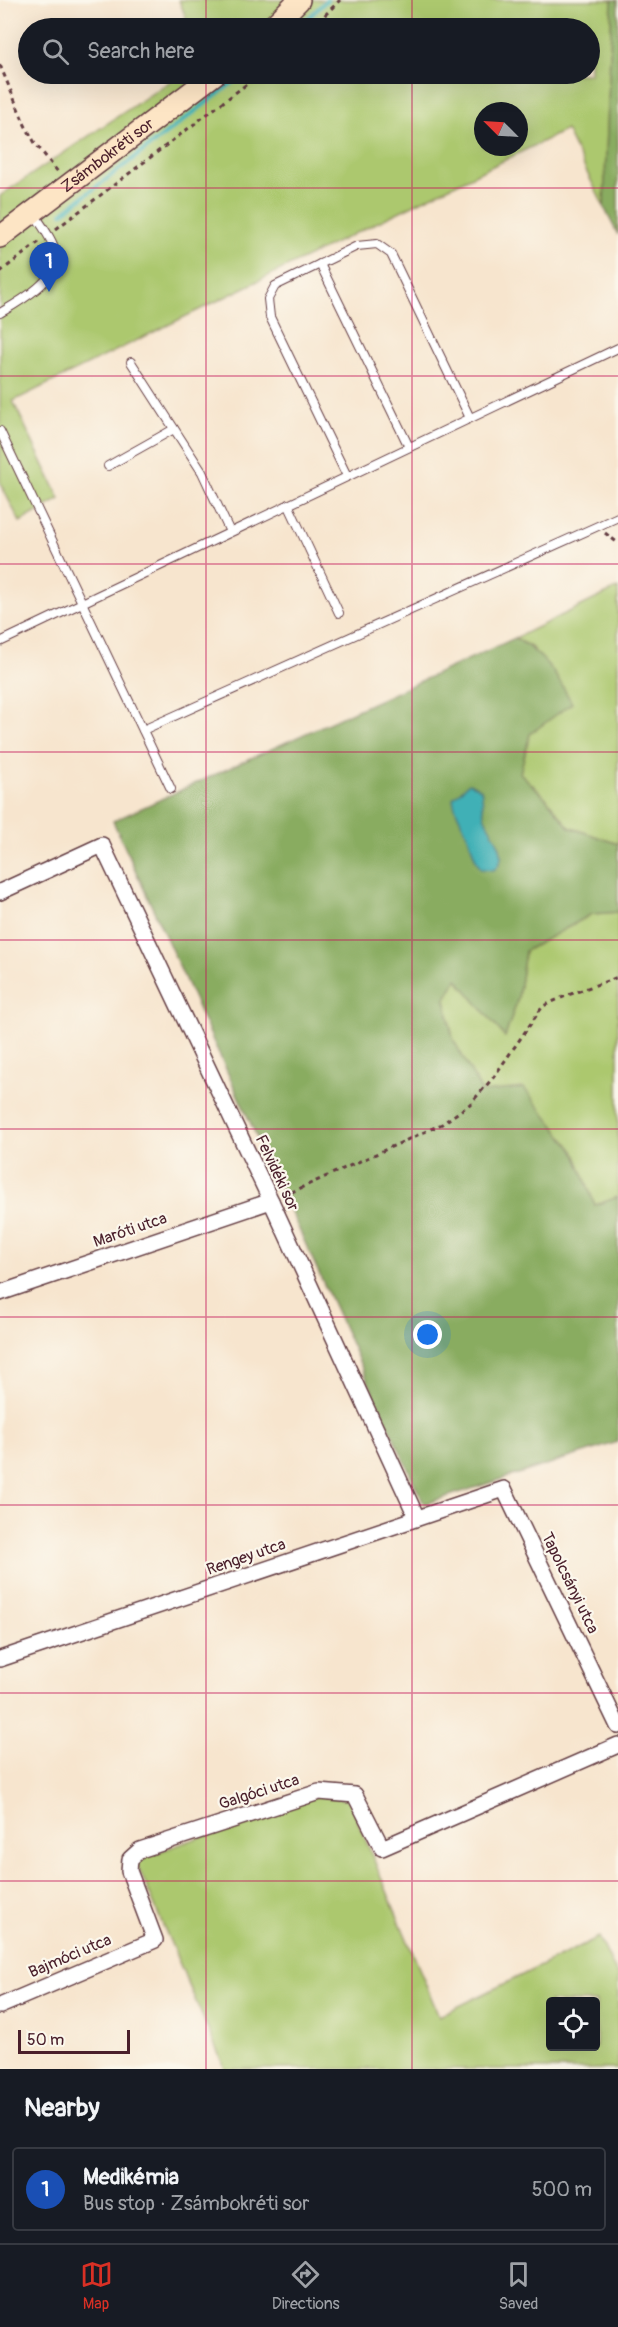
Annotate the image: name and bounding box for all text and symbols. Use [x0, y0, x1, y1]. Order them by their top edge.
search box [18, 18, 600, 84]
icon: search [39, 35, 72, 68]
text: Search here [87, 37, 194, 65]
north arrow [474, 102, 528, 156]
street label: Zsámbokréti sor [57, 114, 158, 197]
pin: 1 [29, 242, 68, 292]
street label: Felvidéki sor [251, 1132, 303, 1215]
street label: Maróti utca [91, 1208, 169, 1252]
your location [413, 1320, 442, 1349]
street label: Tapolcsányi utca [537, 1529, 603, 1637]
street label: Rengey utca [204, 1534, 288, 1580]
street label: Galgóci utca [216, 1770, 302, 1814]
street label: Bajmóci utca [26, 1930, 114, 1982]
map controls [546, 1997, 600, 2051]
button: locate [546, 1997, 600, 2051]
scale bar [18, 2027, 130, 2054]
text: 50 m [27, 2030, 64, 2050]
text: Nearby [24, 2092, 100, 2124]
text: Medikémia [83, 2163, 179, 2191]
text: 1 [42, 2177, 49, 2202]
text: 500 m [532, 2177, 592, 2202]
text: Bus stop · Zsámbokréti sor [83, 2191, 309, 2216]
tab: Map [80, 2258, 113, 2314]
tab: Directions [272, 2258, 340, 2314]
tab: Saved [499, 2258, 538, 2314]

